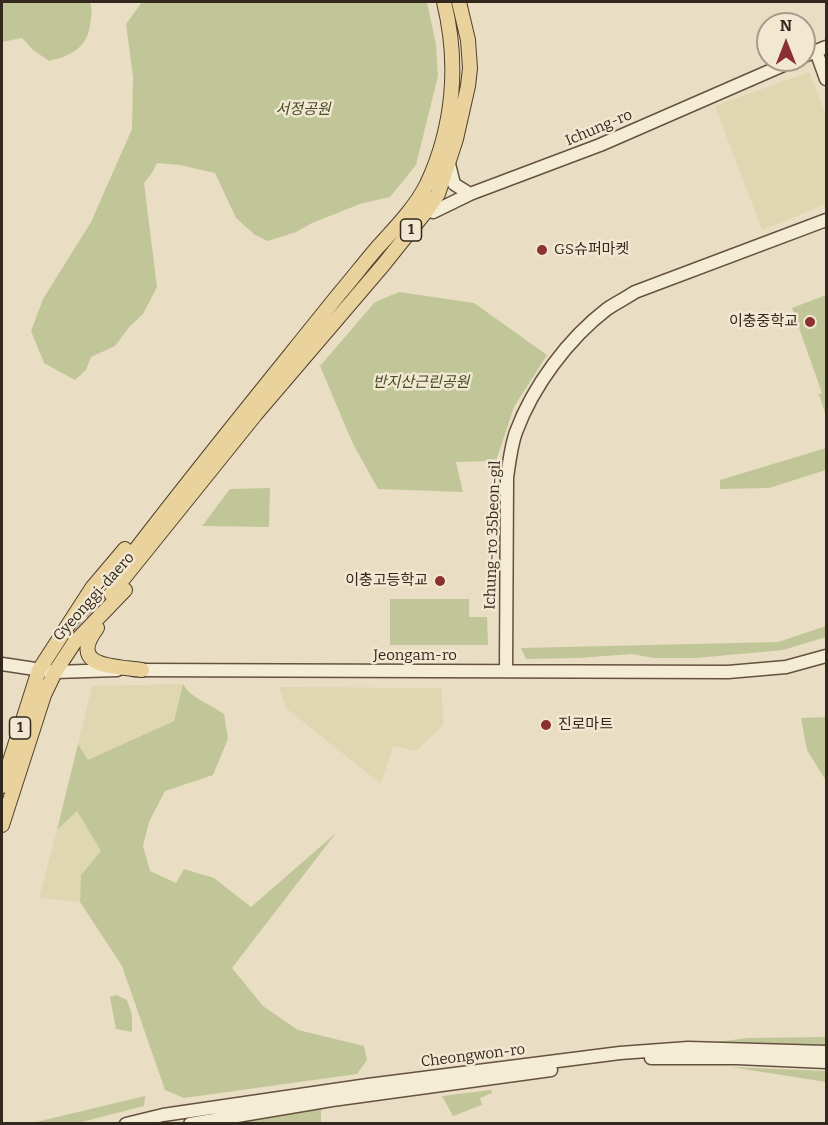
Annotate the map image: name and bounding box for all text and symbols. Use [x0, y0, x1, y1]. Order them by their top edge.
north arrow [756, 12, 816, 72]
text: N [780, 16, 792, 35]
park label: 서정공원 [275, 101, 331, 119]
street label: Ichung-ro [563, 106, 635, 150]
road number: 1 [400, 219, 422, 241]
place label: GS슈퍼마켓 [554, 241, 629, 259]
marker: GS슈퍼마켓 [535, 243, 549, 257]
place label: 이충중학교 [729, 313, 798, 331]
marker: 이충중학교 [803, 315, 817, 329]
park label: 반지산근린공원 [373, 374, 469, 392]
street label: Ichung-ro 35beon-gil [481, 460, 505, 610]
street label: Gyeonggi-daero [50, 549, 138, 645]
place label: 이충고등학교 [345, 572, 428, 590]
marker: 이충고등학교 [433, 574, 447, 588]
street label: Jeongam-ro [373, 647, 457, 665]
place label: 진로마트 [558, 716, 613, 734]
road number: 1 [10, 717, 31, 739]
marker: 진로마트 [539, 718, 553, 732]
street label: Cheongwon-ro [420, 1041, 526, 1071]

